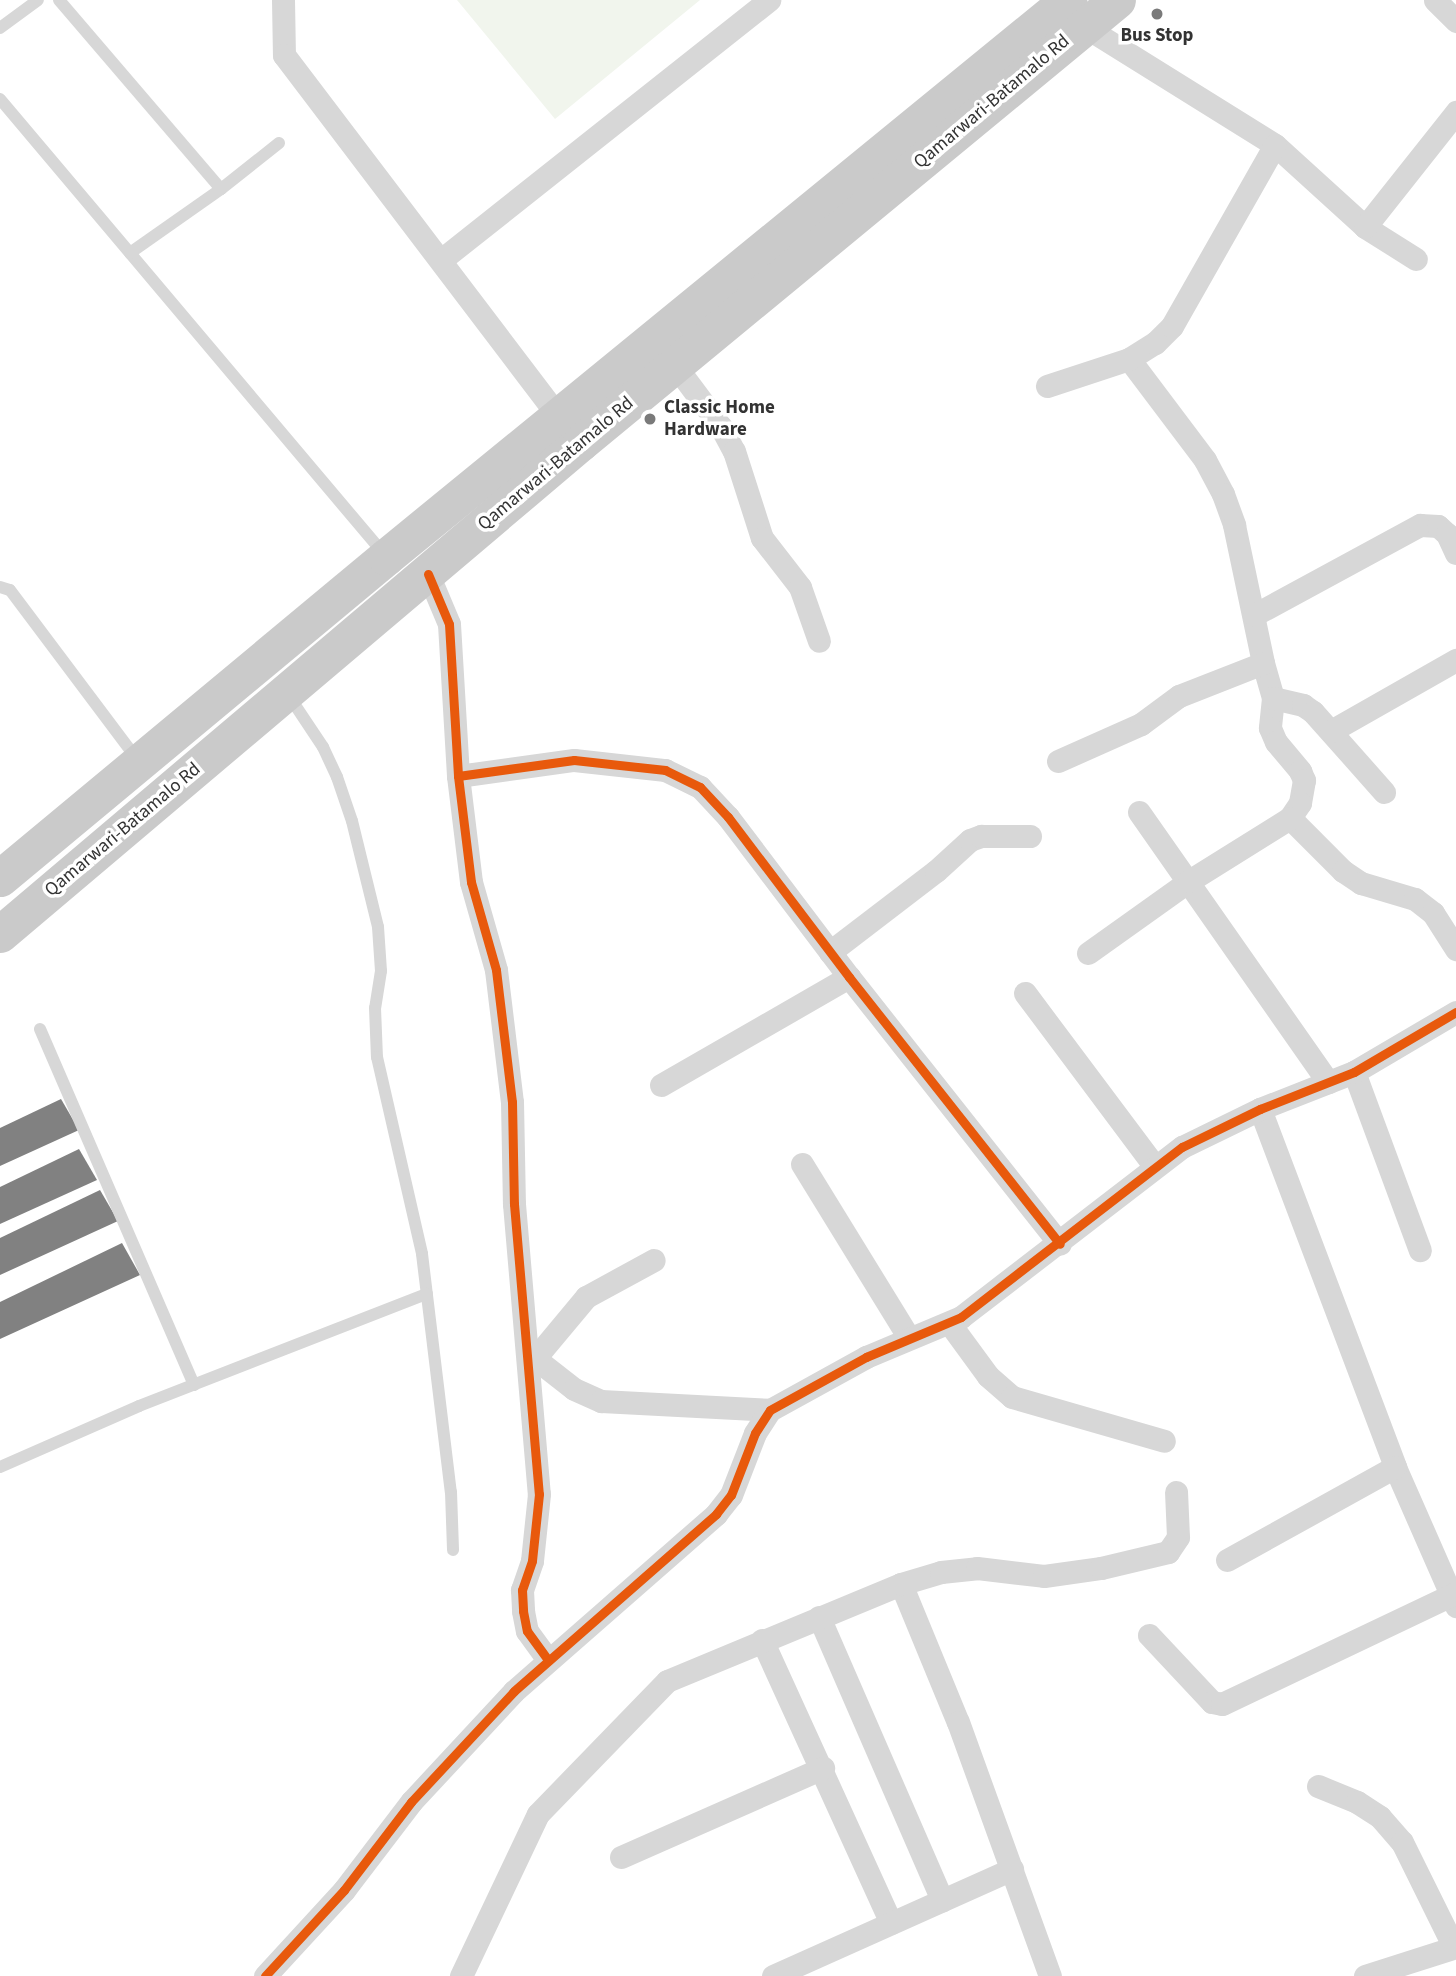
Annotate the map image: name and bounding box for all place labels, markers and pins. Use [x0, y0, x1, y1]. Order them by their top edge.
marker: Bus Stop [1149, 6, 1165, 22]
place label: Bus Stop [1121, 25, 1193, 47]
place label: Classic Home Hardware [664, 397, 775, 441]
marker: Classic Home Hardware [642, 411, 658, 427]

